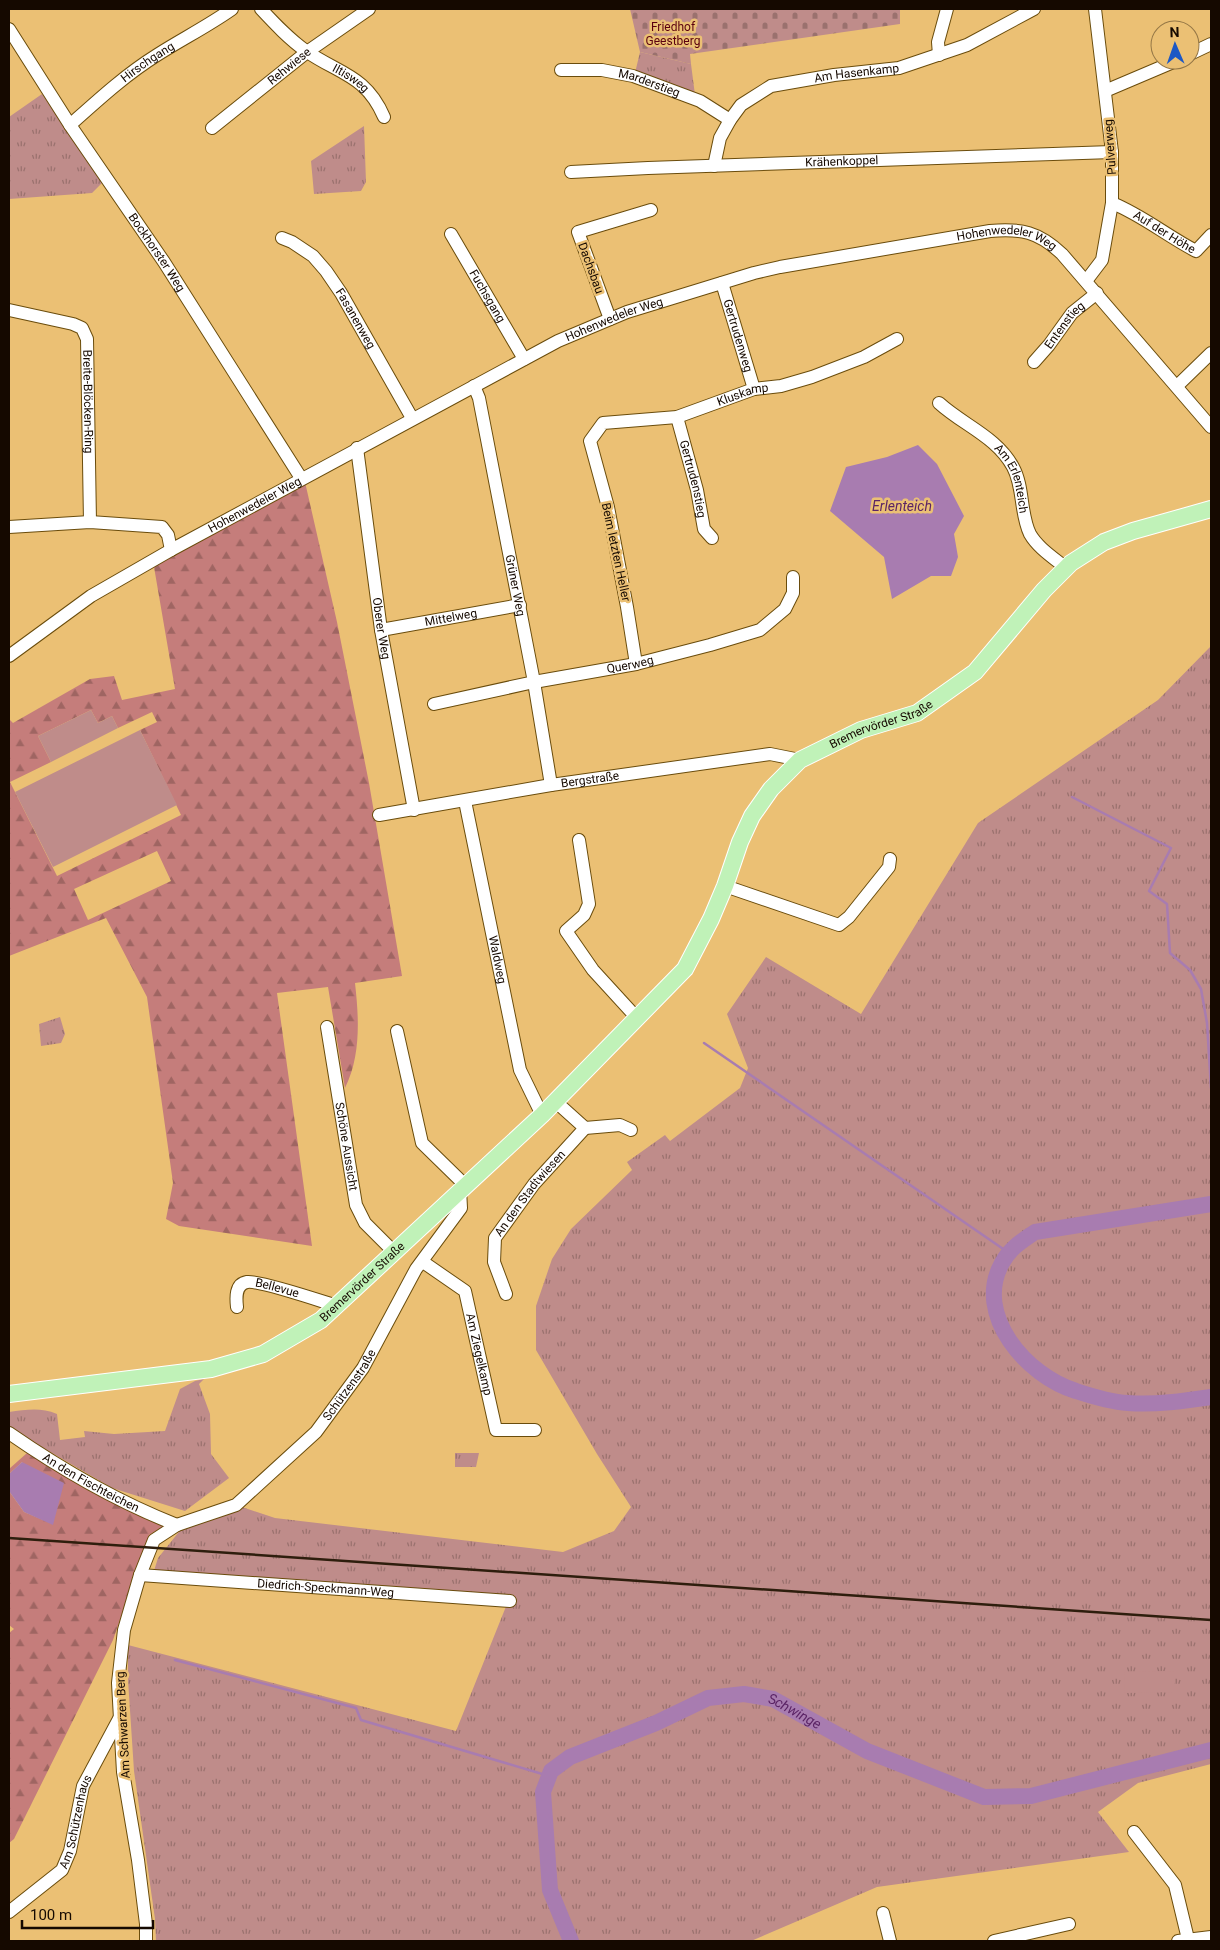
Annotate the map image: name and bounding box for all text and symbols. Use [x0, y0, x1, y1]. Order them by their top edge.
park label: Friedhof Geestberg [646, 20, 700, 48]
north arrow [1150, 20, 1200, 70]
text: N [1169, 24, 1180, 40]
street label: Hirschgang [118, 39, 177, 85]
street label: Rehwiese [265, 45, 314, 88]
street label: Iltisweg [330, 61, 372, 95]
street label: Am Hasenkamp [813, 61, 900, 85]
street label: Marderstieg [617, 66, 682, 100]
street label: Pulverweg [1101, 119, 1119, 175]
street label: Krähenkoppel [805, 153, 879, 170]
street label: Auf der Höhe [1131, 208, 1198, 256]
street label: Bockhorster Weg [126, 211, 188, 294]
street label: Hohenwedeler Weg [955, 223, 1060, 253]
street label: Dachsbau [575, 241, 607, 295]
street label: Fuchsgang [466, 267, 508, 325]
street label: Fasanenweg [333, 286, 378, 351]
street label: Hohenwedeler Weg [563, 294, 665, 344]
street label: Gertrudenweg [720, 297, 756, 374]
street label: Entenstieg [1042, 299, 1087, 352]
street label: Breite-Blöcken-Ring [80, 349, 96, 454]
street label: Kluskamp [715, 380, 769, 409]
street label: Gertrudenstieg [677, 439, 709, 519]
street label: Am Erlenteich [992, 441, 1031, 514]
street label: Hohenwedeler Weg [206, 474, 304, 536]
water label: Erlenteich [872, 498, 932, 514]
street label: Beim letzten Heller [599, 501, 633, 603]
street label: Grüner Weg [502, 553, 528, 618]
street label: Oberer Weg [370, 597, 393, 660]
street label: Mittelweg [424, 606, 478, 629]
street label: Querweg [605, 653, 655, 676]
street label: Bremervörder Straße [827, 697, 936, 751]
street label: Bergstraße [560, 768, 620, 791]
street label: Waldweg [486, 934, 509, 985]
street label: Schöne Aussicht [332, 1101, 361, 1192]
street label: An den Stadtwiesen [492, 1147, 568, 1239]
street label: Bremervörder Straße [317, 1239, 407, 1325]
street label: Bellevue [254, 1276, 301, 1301]
street label: Am Ziegelkamp [463, 1312, 495, 1397]
street label: Schützenstraße [320, 1347, 379, 1423]
street label: An den Fischteichen [40, 1450, 141, 1515]
street label: Diedrich-Speckmann-Weg [257, 1576, 394, 1600]
street label: Am Schwarzen Berg [113, 1671, 133, 1779]
water label: Schwinge [767, 1690, 824, 1732]
street label: Am Schützenhaus [56, 1772, 95, 1871]
scale bar [22, 1898, 154, 1930]
text: 100 m [30, 1906, 72, 1924]

